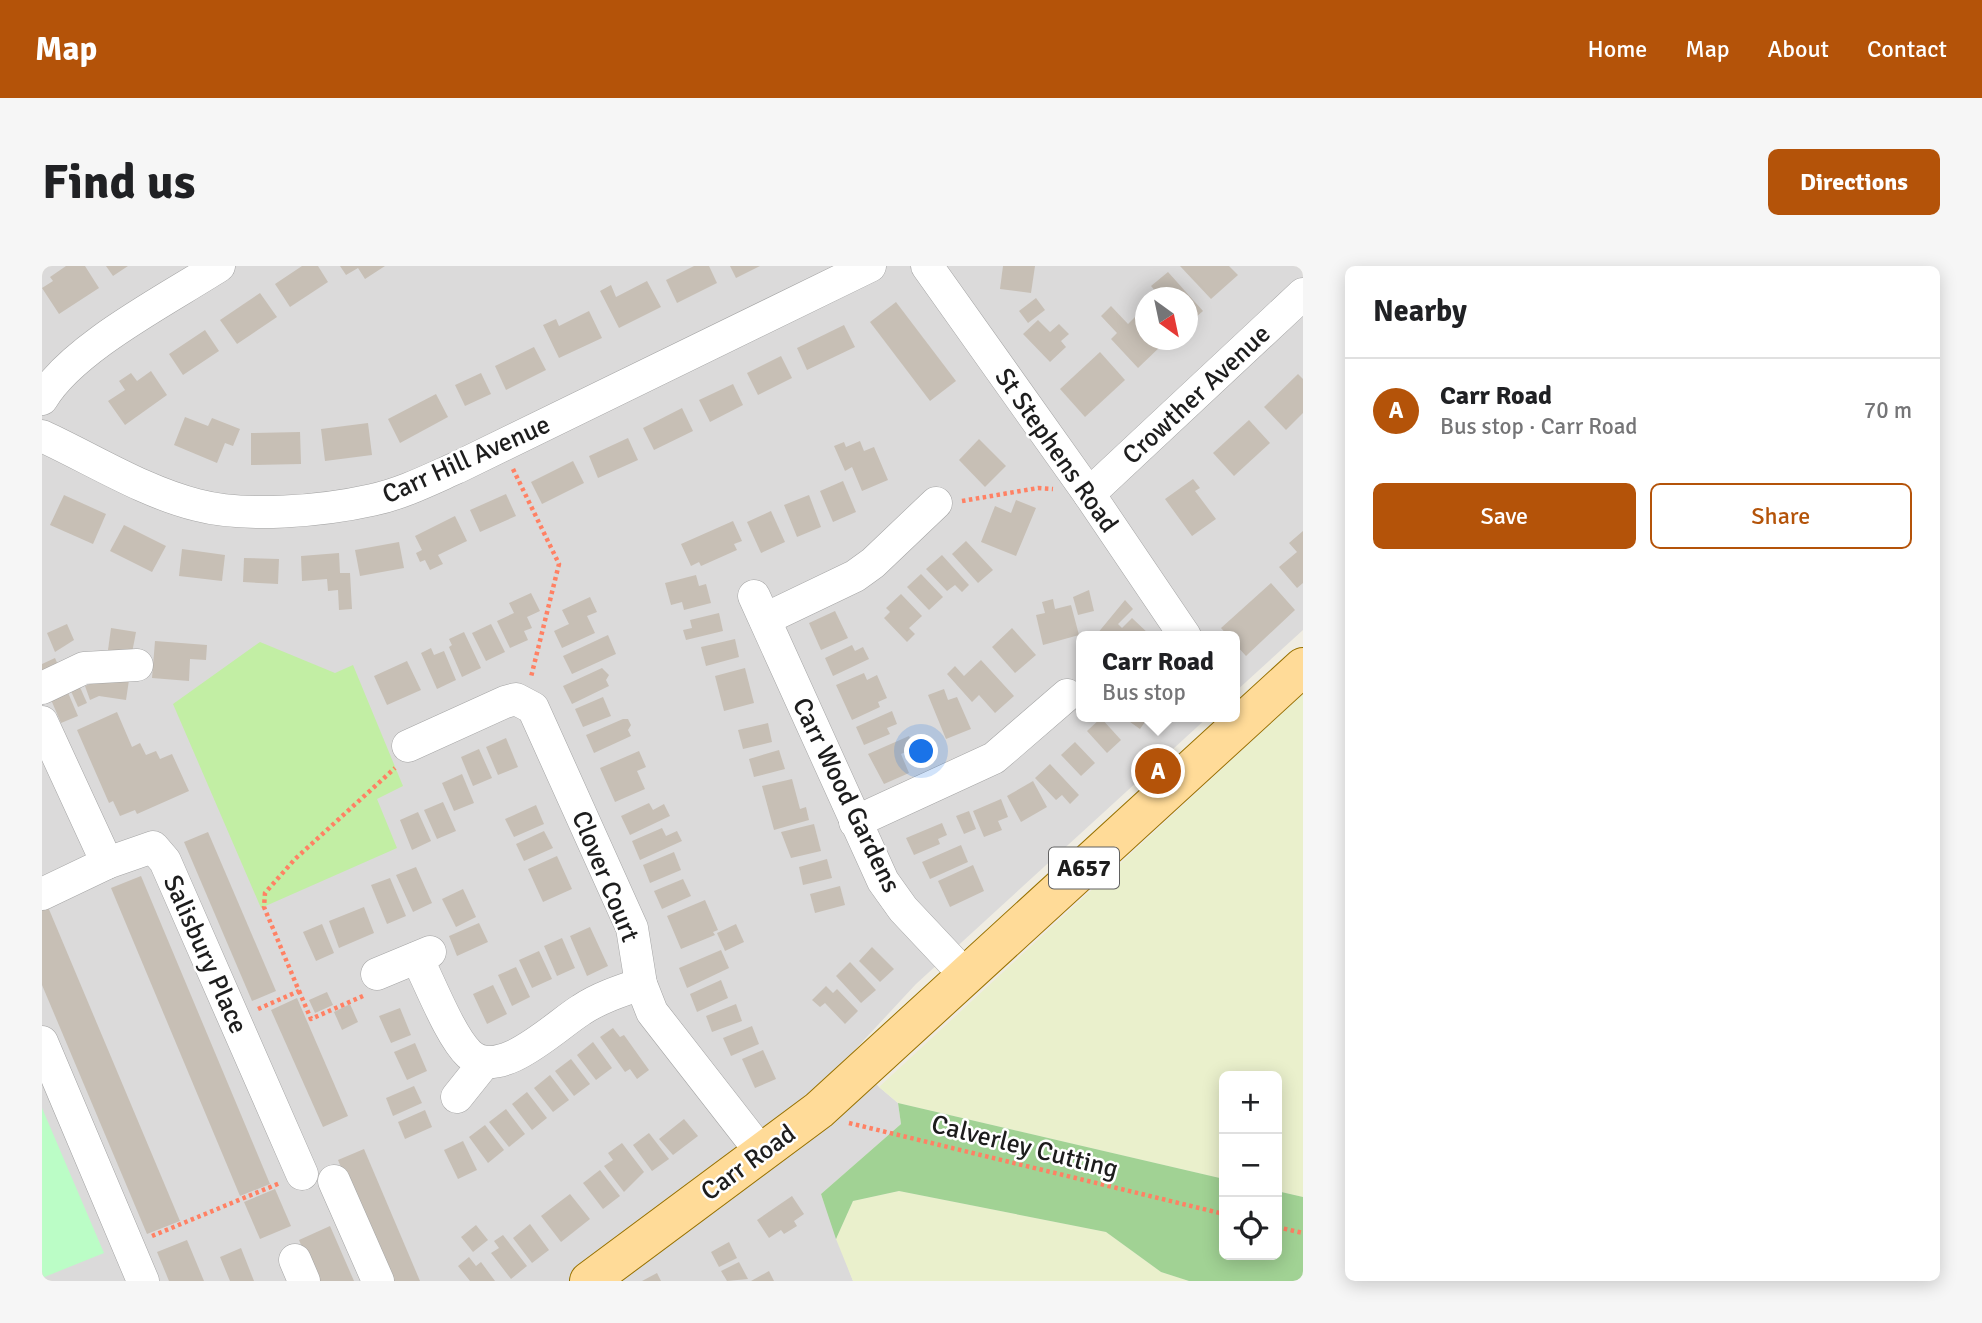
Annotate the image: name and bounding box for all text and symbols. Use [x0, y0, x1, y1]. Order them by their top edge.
text: Map [35, 29, 97, 70]
text: Home [1587, 34, 1647, 64]
text: Map [1685, 34, 1730, 64]
text: About [1768, 34, 1829, 64]
text: Contact [1867, 34, 1947, 64]
button: Directions [1768, 149, 1940, 215]
text: Find us [42, 152, 195, 212]
north arrow [1135, 287, 1198, 350]
text: Nearby [1373, 293, 1467, 330]
street label: Crowther Avenue [1116, 318, 1277, 471]
street label: St Stephens Road [988, 362, 1125, 539]
text: Carr Road [1440, 380, 1552, 412]
text: A [1389, 396, 1403, 425]
text: 70 m [1864, 396, 1912, 425]
street label: Carr Hill Avenue [378, 409, 555, 511]
text: Bus stop · Carr Road [1440, 412, 1637, 441]
button: Save [1373, 483, 1636, 549]
button: Share [1650, 483, 1912, 549]
popup [1076, 631, 1240, 722]
text: Carr Road [1102, 646, 1214, 678]
text: Bus stop [1102, 678, 1186, 707]
street label: Carr Wood Gardens [785, 693, 907, 898]
your location [904, 734, 938, 768]
pin: A [1135, 745, 1181, 797]
street label: Clover Court [564, 806, 646, 947]
road number: A657 [1049, 848, 1119, 888]
street label: Salisbury Place [156, 870, 254, 1039]
map controls [1219, 1071, 1282, 1260]
button: + [1219, 1071, 1282, 1134]
street label: Calverley Cutting [928, 1108, 1121, 1186]
street label: Carr Road [695, 1118, 802, 1208]
button: − [1219, 1134, 1282, 1197]
button: locate [1219, 1197, 1282, 1260]

